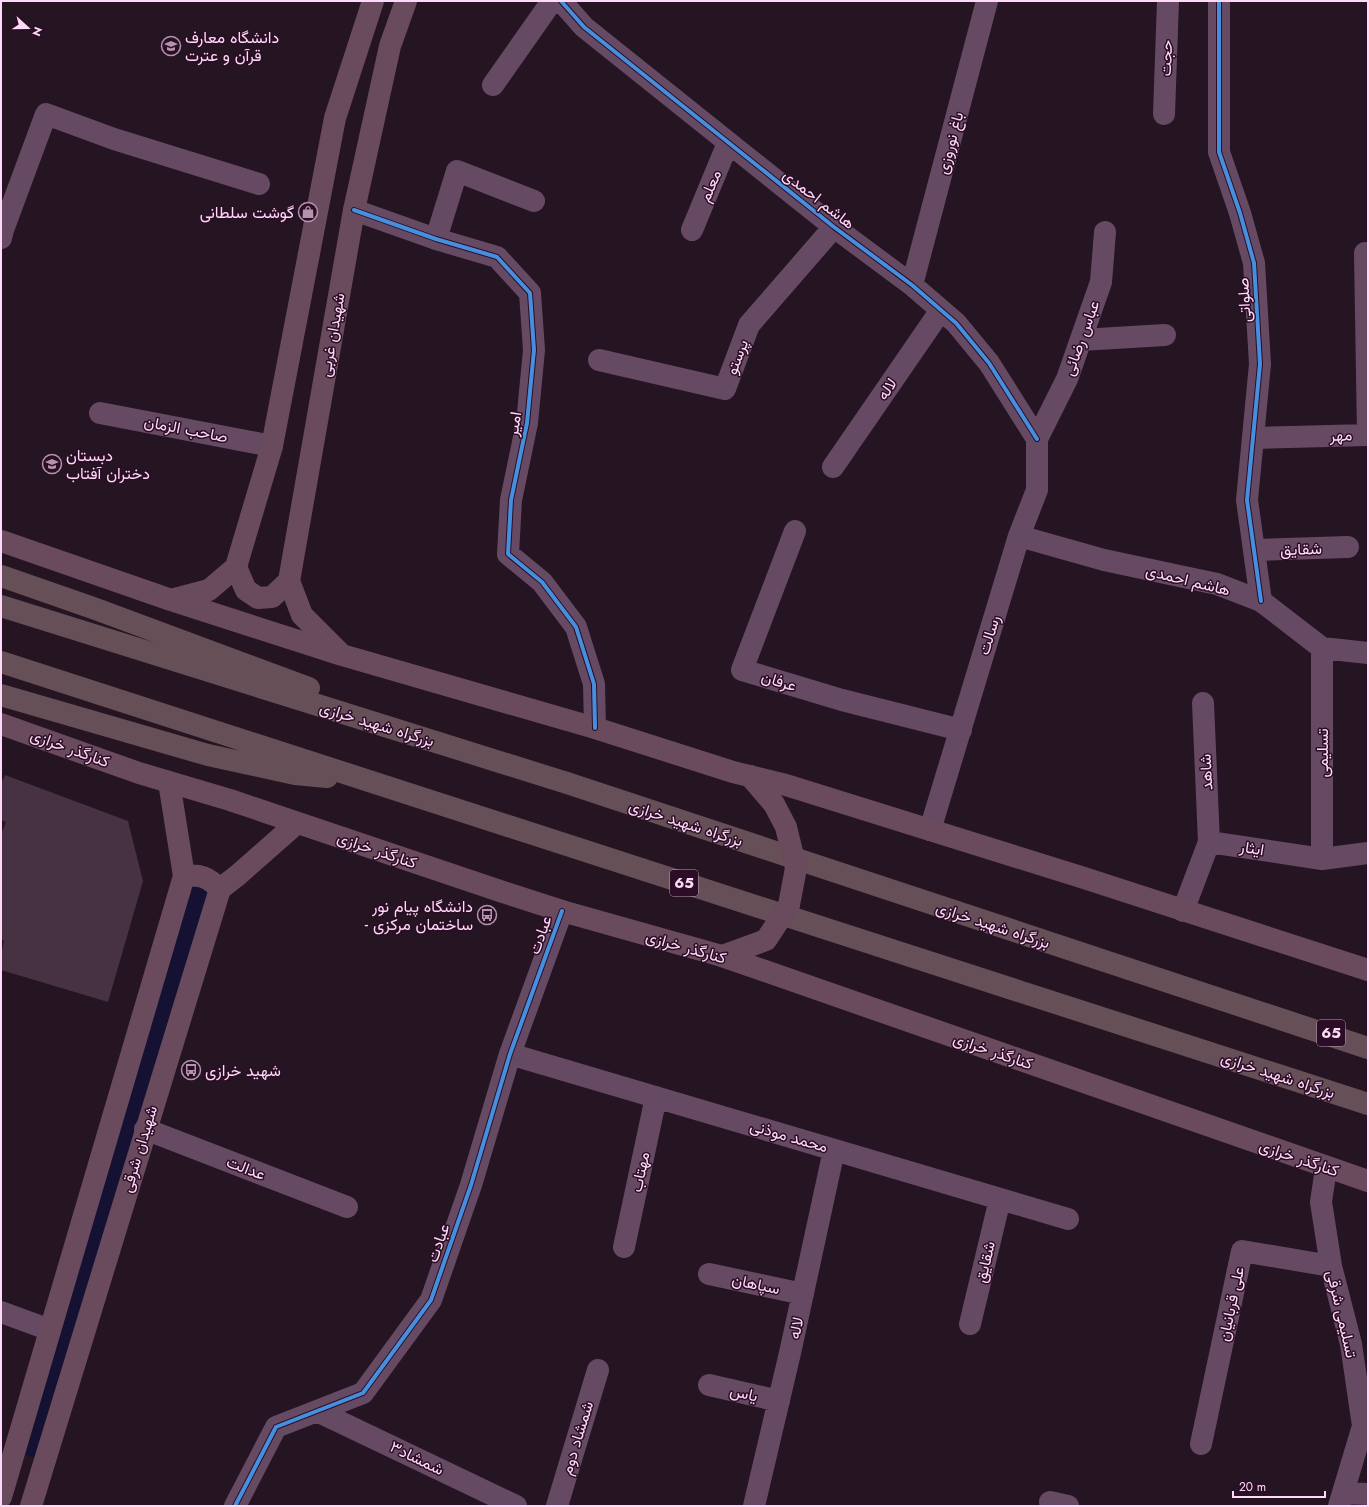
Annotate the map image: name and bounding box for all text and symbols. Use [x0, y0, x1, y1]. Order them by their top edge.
north arrow [8, 8, 48, 48]
text: N [28, 25, 46, 39]
place label: دانشگاه معارف قرآن و عترت [185, 26, 279, 67]
school or university icon: دانشگاه معارف قرآن و عترت [160, 35, 182, 57]
street label: حجت [1154, 39, 1178, 77]
street label: باغ نوروزی [931, 109, 969, 177]
street label: هاشم احمدی [778, 163, 860, 235]
street label: معلم [693, 166, 727, 206]
place label: گوشت سلطانی [200, 201, 294, 224]
shop icon: گوشت سلطانی [297, 201, 319, 223]
street label: صلواتی [1231, 277, 1257, 323]
street label: شهیدان غربی [313, 291, 351, 379]
street label: عباس رضائی [1057, 297, 1105, 379]
street label: پرستو [720, 336, 754, 378]
street label: لاله [871, 373, 903, 405]
street label: صاحب الزمان [142, 410, 230, 448]
street label: امیر [501, 410, 527, 439]
street label: مهر [1328, 423, 1353, 447]
place label: دبستان دختران آفتاب [66, 444, 150, 485]
school or university icon: دبستان دختران آفتاب [41, 453, 63, 475]
street label: شقایق [1280, 537, 1322, 561]
street label: هاشم احمدی [1143, 558, 1233, 602]
street label: رسالت [972, 612, 1006, 658]
street label: عرفان [759, 665, 799, 697]
street label: بزرگراه شهید خرازی [317, 696, 437, 752]
street label: کنارگذر خرازی [27, 723, 113, 773]
street label: تسلیمی [1311, 728, 1334, 778]
street label: شاهد [1194, 753, 1218, 791]
street label: بزرگراه شهید خرازی [626, 794, 746, 852]
street label: کنارگذر خرازی [334, 826, 420, 874]
street label: ایثار [1237, 835, 1266, 861]
road number: 65 [670, 870, 698, 896]
place label: دانشگاه پیام نور - ساختمان مرکزی [365, 895, 473, 936]
street label: بزرگراه شهید خرازی [933, 896, 1053, 954]
bus stop icon: دانشگاه پیام نور - ساختمان مرکزی [476, 904, 498, 926]
street label: عبادت [522, 912, 558, 958]
street label: کنارگذر خرازی [643, 925, 729, 969]
road number: 65 [1317, 1020, 1345, 1046]
street label: کنارگذر خرازی [950, 1027, 1036, 1075]
street label: بزرگراه شهید خرازی [1218, 1046, 1338, 1104]
bus stop icon: شهید خرازی [180, 1059, 202, 1081]
place label: شهید خرازی [205, 1059, 281, 1082]
street label: شهیدان شرقی [115, 1103, 163, 1195]
street label: محمد موذنی [747, 1114, 831, 1158]
street label: کنارگذر خرازی [1256, 1134, 1342, 1182]
street label: عدالت [223, 1150, 269, 1186]
street label: مهتاب [625, 1150, 655, 1194]
street label: عبادت [421, 1220, 455, 1266]
street label: شقایق [969, 1239, 1001, 1285]
street label: علی قربانیان [1212, 1264, 1250, 1344]
street label: سپاهان [730, 1268, 782, 1300]
street label: تسلیمی شرقی [1321, 1268, 1363, 1360]
street label: لاله [782, 1315, 810, 1341]
street label: یاس [728, 1379, 760, 1407]
street label: شمشاد دوم [555, 1398, 599, 1478]
street label: شمشاد۳ [386, 1435, 448, 1481]
scale bar [1233, 1473, 1325, 1499]
text: 20 m [1239, 1478, 1266, 1496]

